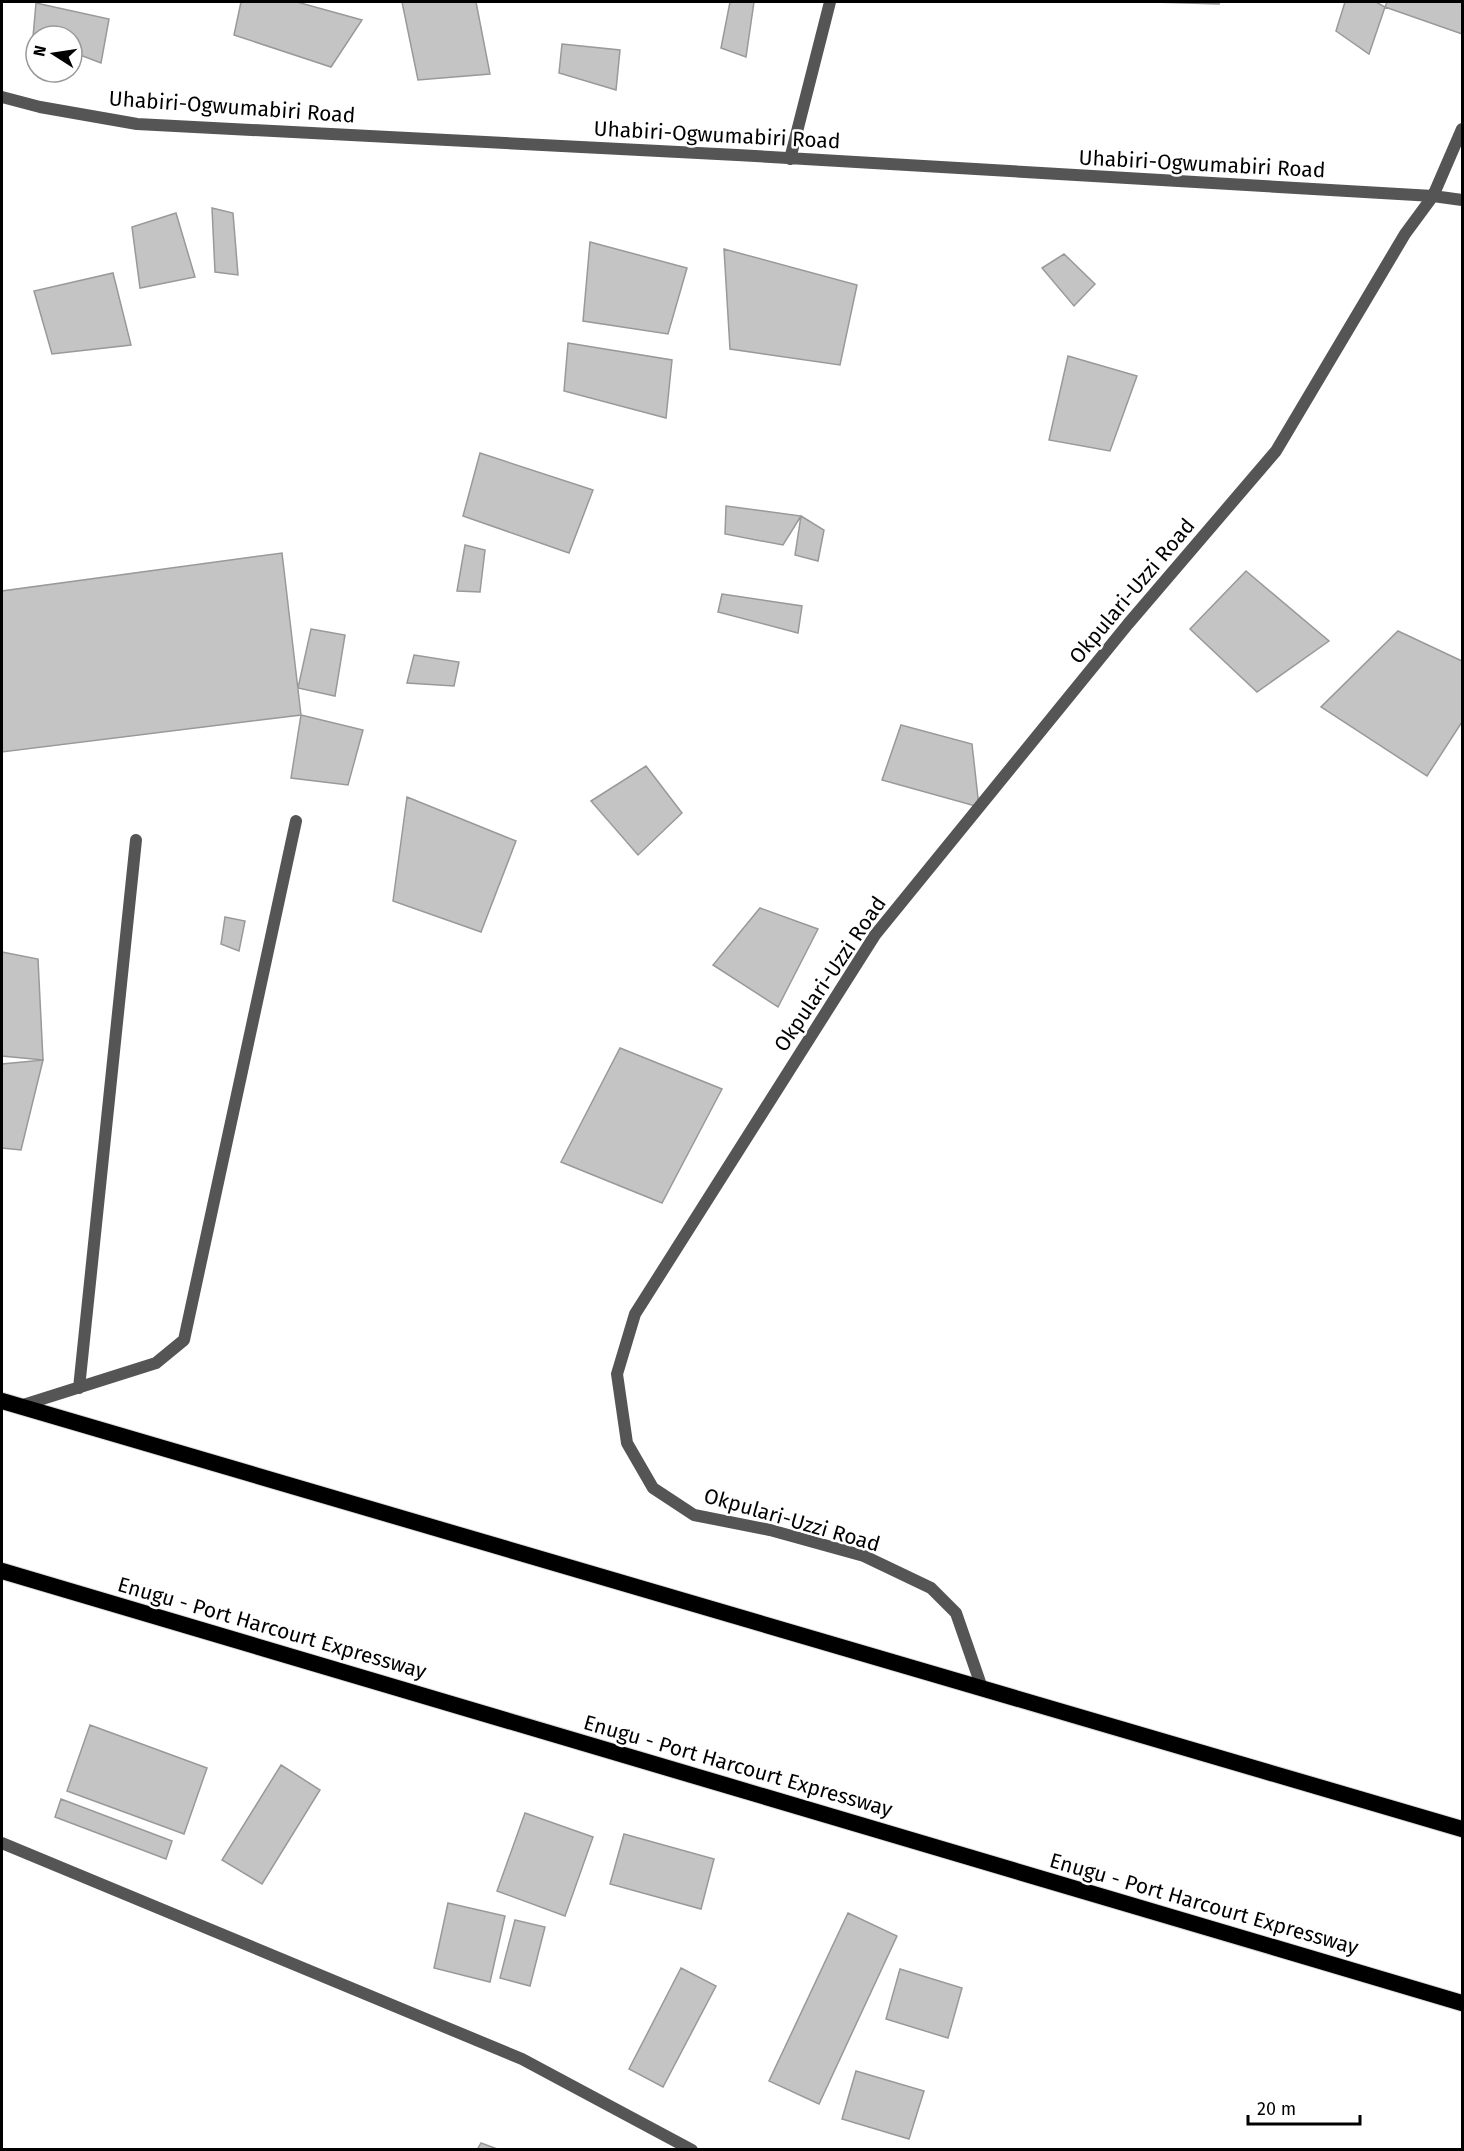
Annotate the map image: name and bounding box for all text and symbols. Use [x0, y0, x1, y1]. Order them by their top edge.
north arrow [24, 24, 84, 84]
text: N [29, 44, 50, 58]
street label: Uhabiri-Ogwumabiri Road [108, 85, 356, 129]
street label: Uhabiri-Ogwumabiri Road [593, 116, 841, 154]
street label: Uhabiri-Ogwumabiri Road [1078, 145, 1326, 183]
street label: Okpulari-Uzzi Road [1064, 513, 1200, 669]
street label: Okpulari-Uzzi Road [768, 891, 892, 1057]
street label: Okpulari-Uzzi Road [701, 1482, 883, 1558]
street label: Enugu - Port Harcourt Expressway [115, 1571, 430, 1685]
street label: Enugu - Port Harcourt Expressway [581, 1709, 896, 1823]
street label: Enugu - Port Harcourt Expressway [1047, 1847, 1362, 1961]
scale bar [1248, 2088, 1360, 2126]
text: 20 m [1257, 2098, 1296, 2120]

